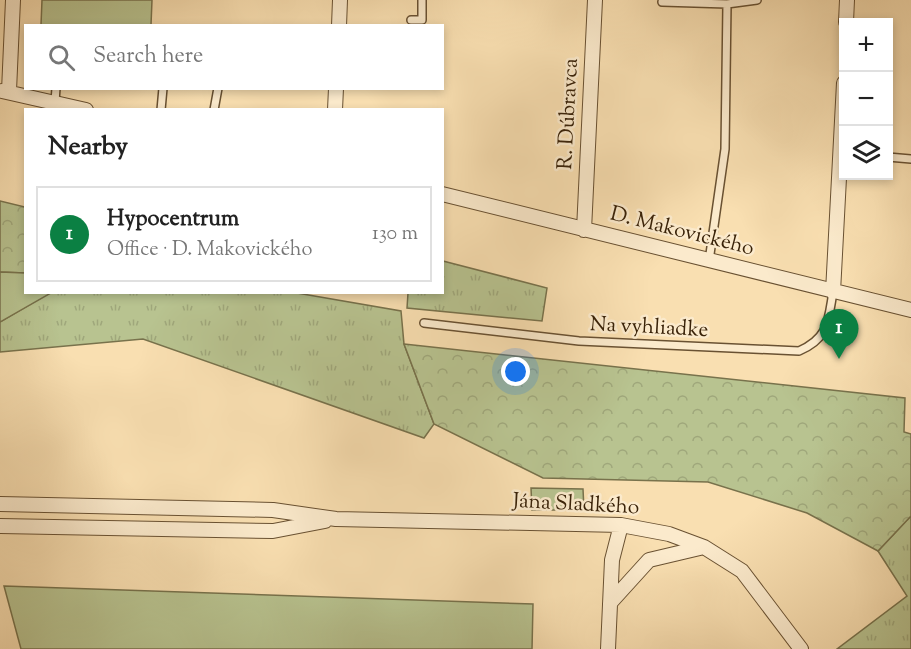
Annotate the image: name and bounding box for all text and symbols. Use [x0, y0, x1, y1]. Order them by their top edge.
map controls [839, 18, 893, 180]
button: + [839, 18, 893, 72]
search box [24, 24, 444, 90]
icon: search [45, 41, 78, 74]
text: Search here [93, 41, 203, 73]
street label: R. Dúbravca [551, 57, 587, 171]
button: − [839, 72, 893, 126]
button: layers [839, 126, 893, 180]
text: Nearby [48, 129, 128, 166]
street label: D. Makovického [607, 200, 757, 264]
text: Hypocentrum [107, 204, 239, 236]
text: 1 [66, 220, 73, 249]
text: 130 m [372, 220, 418, 249]
text: Office · D. Makovického [107, 236, 312, 265]
street label: Na vyhliadke [589, 310, 709, 346]
pin: 1 [820, 310, 858, 359]
your location [501, 357, 530, 386]
street label: Jána Sladkého [511, 487, 640, 523]

